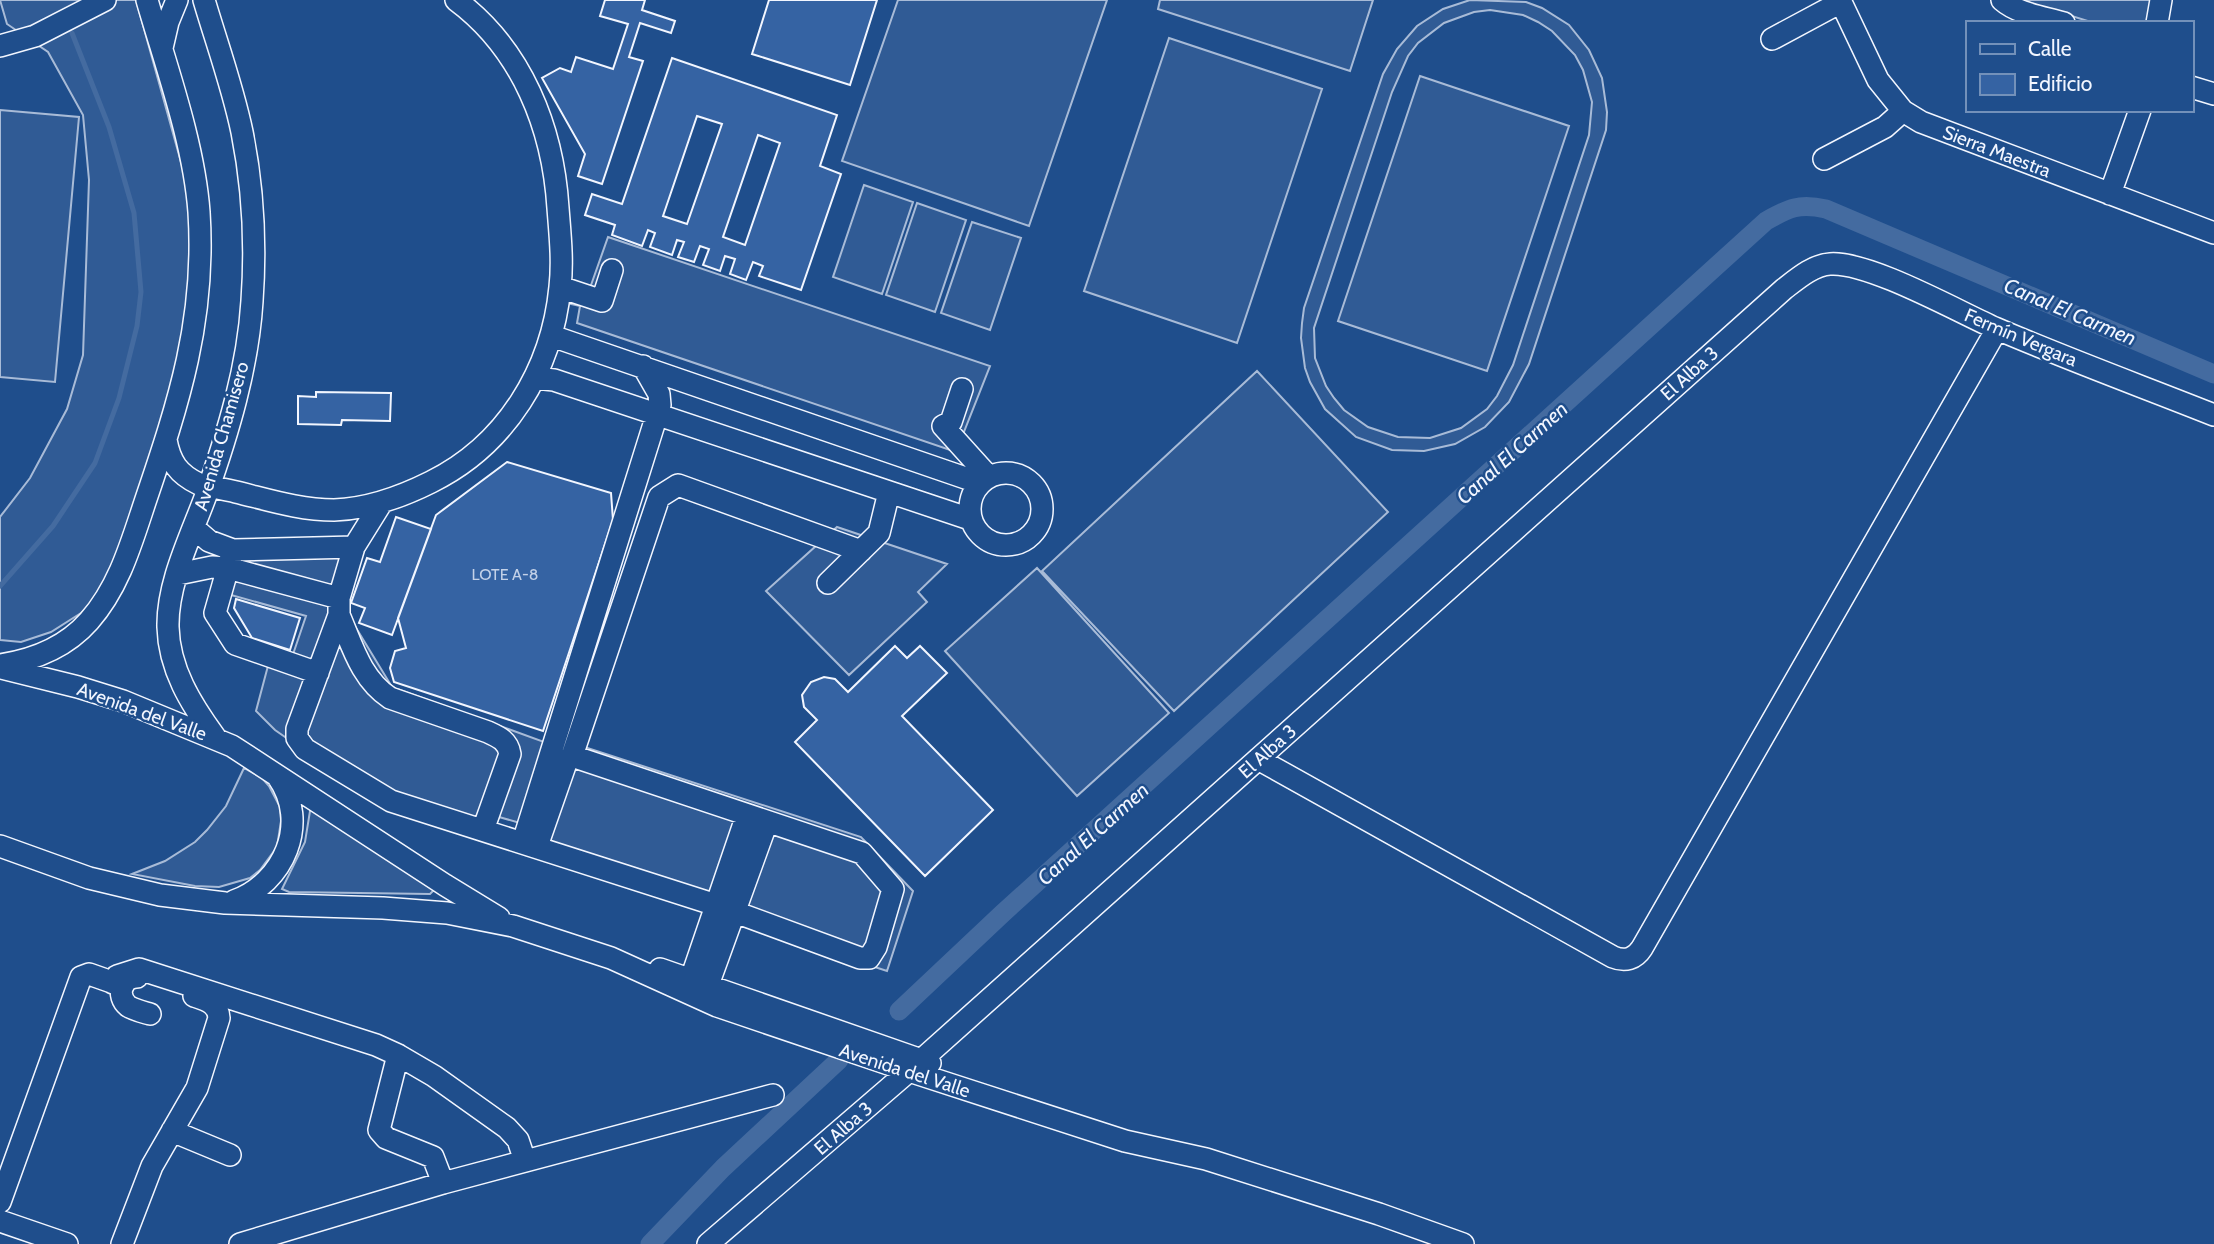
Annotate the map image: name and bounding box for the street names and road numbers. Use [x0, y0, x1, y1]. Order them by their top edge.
street label: Sierra Maestra [1940, 120, 2054, 183]
street label: Fermín Vergara [1961, 303, 2081, 372]
street label: El Alba 3 [1656, 342, 1723, 405]
street label: Avenida Chamisero [189, 359, 254, 513]
street label: Avenida del Valle [74, 677, 210, 746]
street label: El Alba 3 [1234, 720, 1301, 783]
street label: Avenida del Valle [837, 1039, 973, 1103]
street label: El Alba 3 [810, 1097, 877, 1160]

